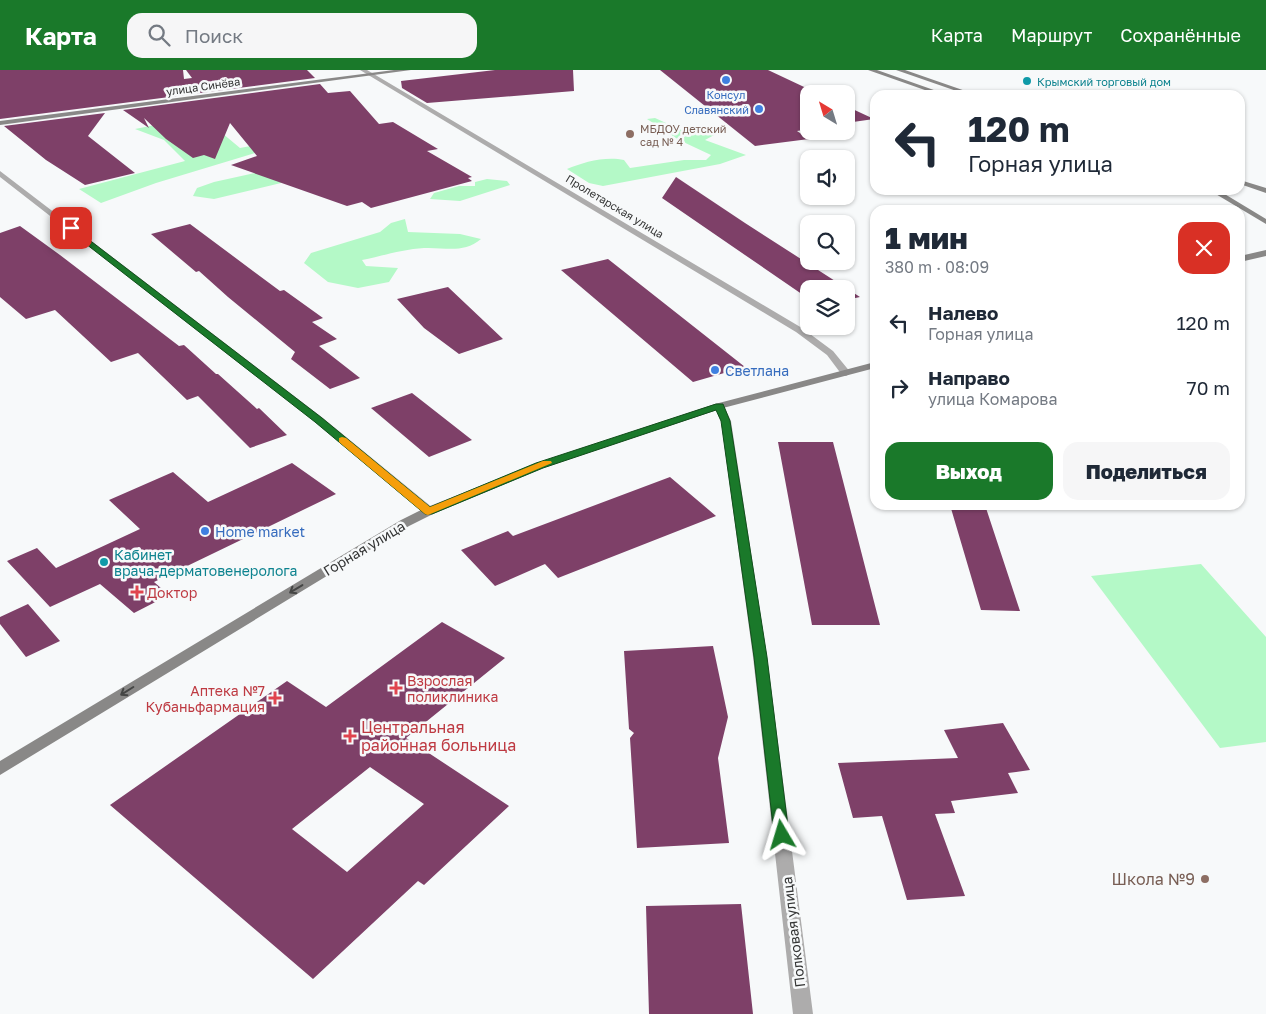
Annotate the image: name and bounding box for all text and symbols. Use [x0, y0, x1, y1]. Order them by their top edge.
search box [127, 13, 477, 58]
text: Карта [25, 21, 97, 50]
icon: search [145, 21, 173, 49]
text: Поиск [185, 24, 243, 47]
text: Карта [931, 24, 983, 46]
text: Маршрут [1011, 24, 1092, 46]
text: Сохранённые [1120, 24, 1241, 46]
street label: улица Синёва [165, 74, 241, 98]
marker: Консул [720, 74, 732, 86]
marker: Крымский торговый дом [1021, 75, 1033, 87]
place label: Крымский торговый дом [1037, 75, 1171, 88]
north arrow [800, 85, 855, 140]
map controls [800, 85, 855, 335]
place label: Консул [707, 88, 745, 101]
place label: Славянский [684, 103, 749, 116]
marker: Славянский [753, 103, 765, 115]
text: 120 m [968, 108, 1070, 150]
icon: left [885, 110, 950, 175]
place label: МБДОУ детский сад № 4 [640, 122, 727, 148]
marker: МБДОУ детский сад № 4 [624, 128, 636, 140]
button: sound [800, 150, 855, 205]
text: Горная улица [968, 150, 1113, 177]
street label: Пролетарская улица [564, 172, 666, 240]
pin [50, 207, 92, 249]
icon: arrive [57, 214, 85, 242]
button: search [800, 215, 855, 270]
text: 1 мин [885, 220, 968, 256]
button: close [1178, 222, 1230, 274]
text: 380 m · 08:09 [885, 257, 989, 277]
button: layers [800, 280, 855, 335]
text: Налево [928, 301, 998, 324]
icon: left [885, 309, 913, 337]
text: 120 m [1176, 311, 1230, 334]
text: Горная улица [928, 324, 1033, 344]
place label: Светлана [725, 362, 789, 379]
marker: Светлана [709, 364, 721, 376]
text: Направо [928, 366, 1010, 389]
icon: right [885, 374, 913, 402]
text: 70 m [1187, 376, 1230, 399]
text: улица Комарова [928, 389, 1057, 409]
button: Выход [885, 442, 1053, 500]
button: Поделиться [1063, 442, 1230, 500]
street label: Горная улица [320, 517, 408, 579]
place label: Home market [215, 523, 305, 540]
marker: Home market [199, 525, 211, 537]
place label: Кабинет врача-дерматовенеролога [114, 546, 297, 579]
marker: Кабинет врача-дерматовенеролога [98, 556, 110, 568]
place label: Доктор [147, 584, 197, 601]
one-way arrow [289, 584, 303, 594]
marker: Доктор [131, 586, 143, 598]
place label: Взрослая поликлиника [407, 672, 498, 705]
marker: Взрослая поликлиника [389, 681, 403, 695]
place label: Аптека №7 Кубаньфармация [146, 682, 265, 715]
one-way arrow [120, 686, 134, 696]
marker: Аптека №7 Кубаньфармация [269, 692, 281, 704]
place label: Центральная районная больница [361, 717, 516, 755]
marker: Центральная районная больница [343, 729, 357, 743]
position arrow [755, 808, 807, 860]
place label: Школа №9 [1112, 869, 1195, 889]
marker: Школа №9 [1199, 873, 1211, 885]
street label: Полковая улица [778, 876, 808, 988]

